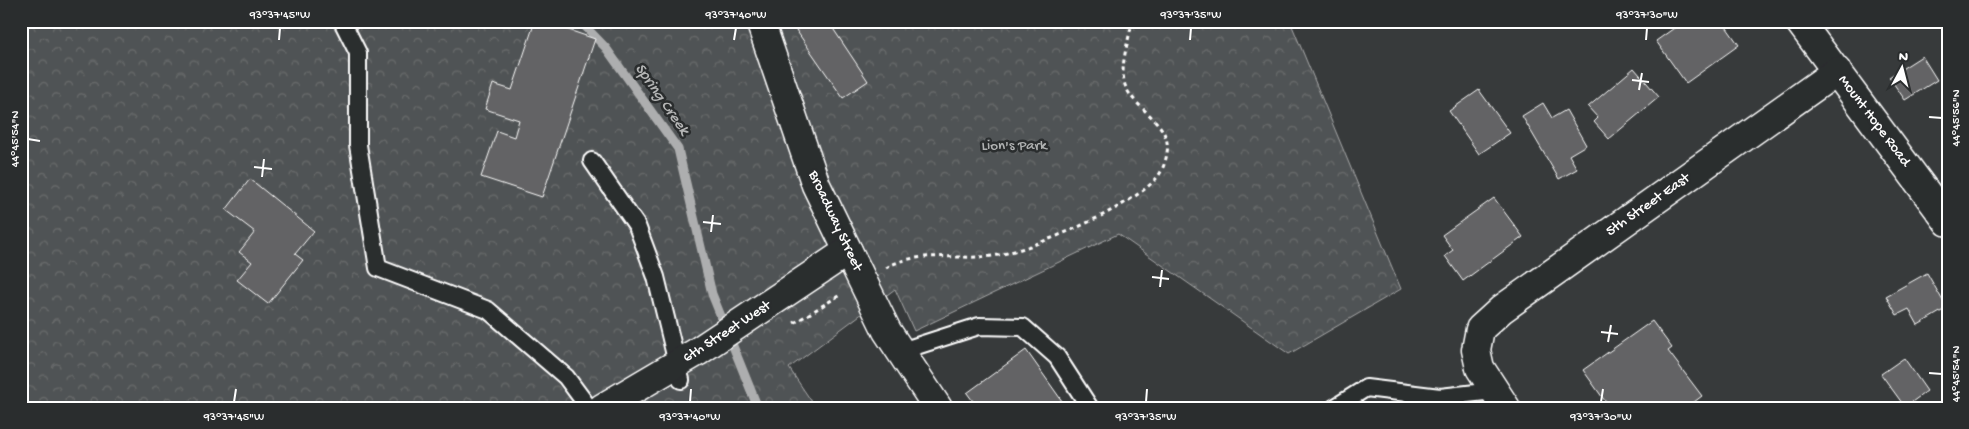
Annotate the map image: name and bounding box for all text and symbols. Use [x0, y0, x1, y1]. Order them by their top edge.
text: 93°37'45"W [249, 9, 310, 23]
text: 93°37'40"W [705, 9, 766, 23]
text: 93°37'35"W [1160, 9, 1221, 23]
text: 93°37'30"W [1615, 9, 1678, 23]
north arrow [1876, 42, 1926, 92]
text: N [1898, 49, 1909, 67]
water label: Spring Creek [629, 61, 694, 141]
street label: Mount Hope Road [1834, 72, 1915, 171]
text: 44°45'56"N [1950, 89, 1964, 147]
text: 44°45'54"N [9, 111, 23, 167]
park label: Lion's Park [981, 137, 1048, 155]
street label: Broadway Street [803, 167, 867, 276]
street label: 5th Street East [1602, 168, 1695, 241]
street label: 6th Street West [680, 296, 776, 367]
text: 44°45'54"N [1950, 346, 1964, 402]
text: 93°37'45"W [203, 411, 264, 425]
text: 93°37'40"W [659, 411, 720, 425]
text: 93°37'35"W [1115, 411, 1176, 425]
text: 93°37'30"W [1569, 411, 1632, 425]

